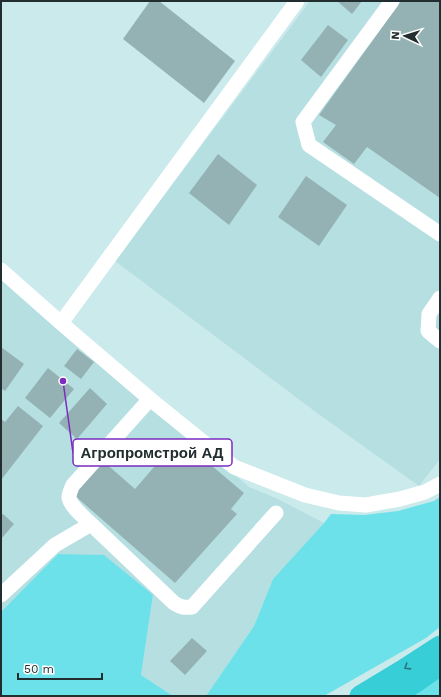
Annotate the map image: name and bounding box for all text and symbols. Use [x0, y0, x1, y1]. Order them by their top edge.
north arrow [385, 16, 425, 56]
text: N [389, 31, 402, 40]
callout: Агропромстрой АД [73, 439, 232, 466]
text: Агропромстрой АД [80, 444, 224, 462]
scale bar [18, 655, 102, 681]
text: 50 m [24, 662, 54, 676]
one-way arrow [404, 663, 411, 670]

